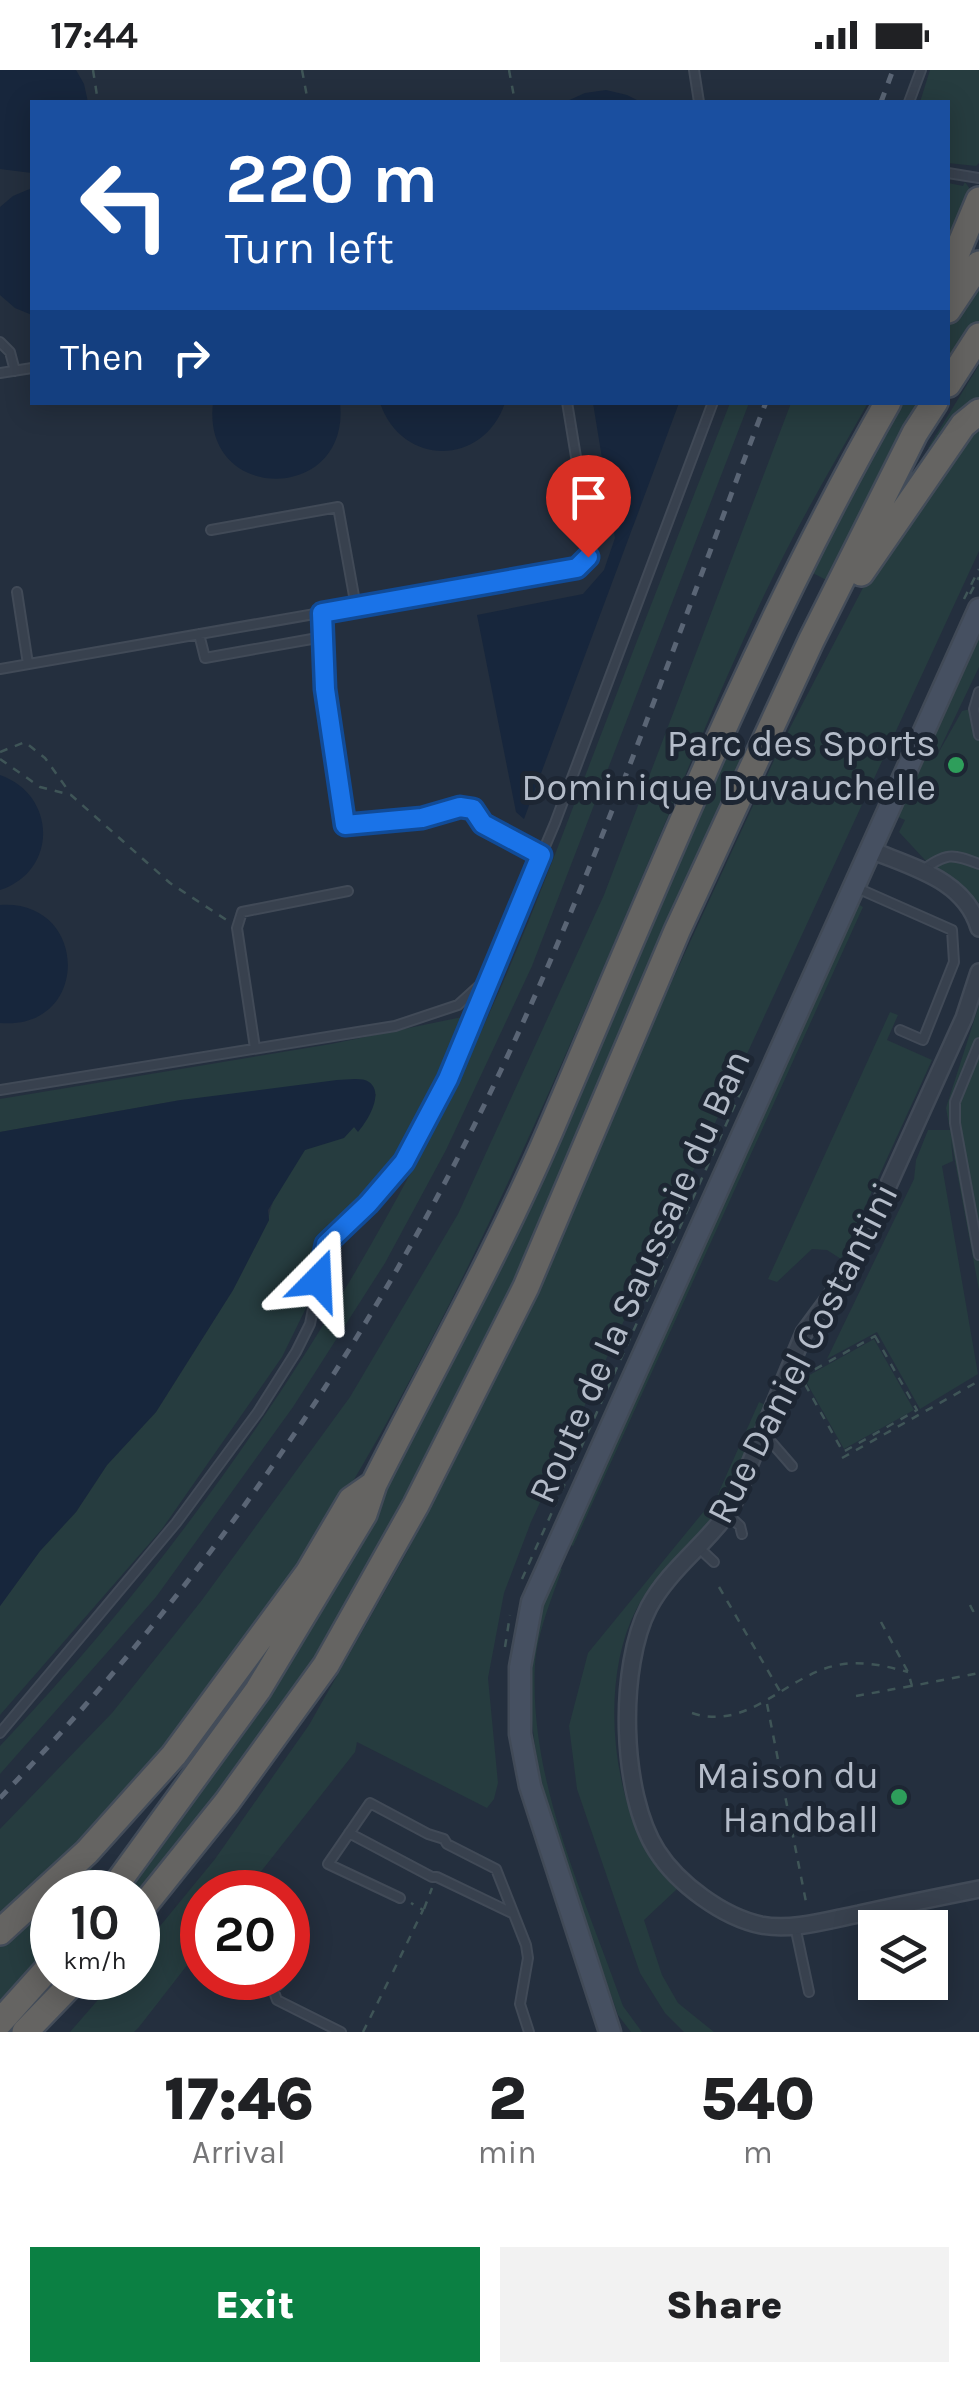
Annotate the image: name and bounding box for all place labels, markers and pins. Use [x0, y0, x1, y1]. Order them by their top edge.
pin [546, 455, 631, 558]
place label: Parc des Sports Dominique Duvauchelle [521, 721, 936, 810]
marker: Parc des Sports Dominique Duvauchelle [945, 754, 967, 776]
place label: Maison du Handball [696, 1753, 879, 1842]
marker: Maison du Handball [888, 1786, 910, 1808]

